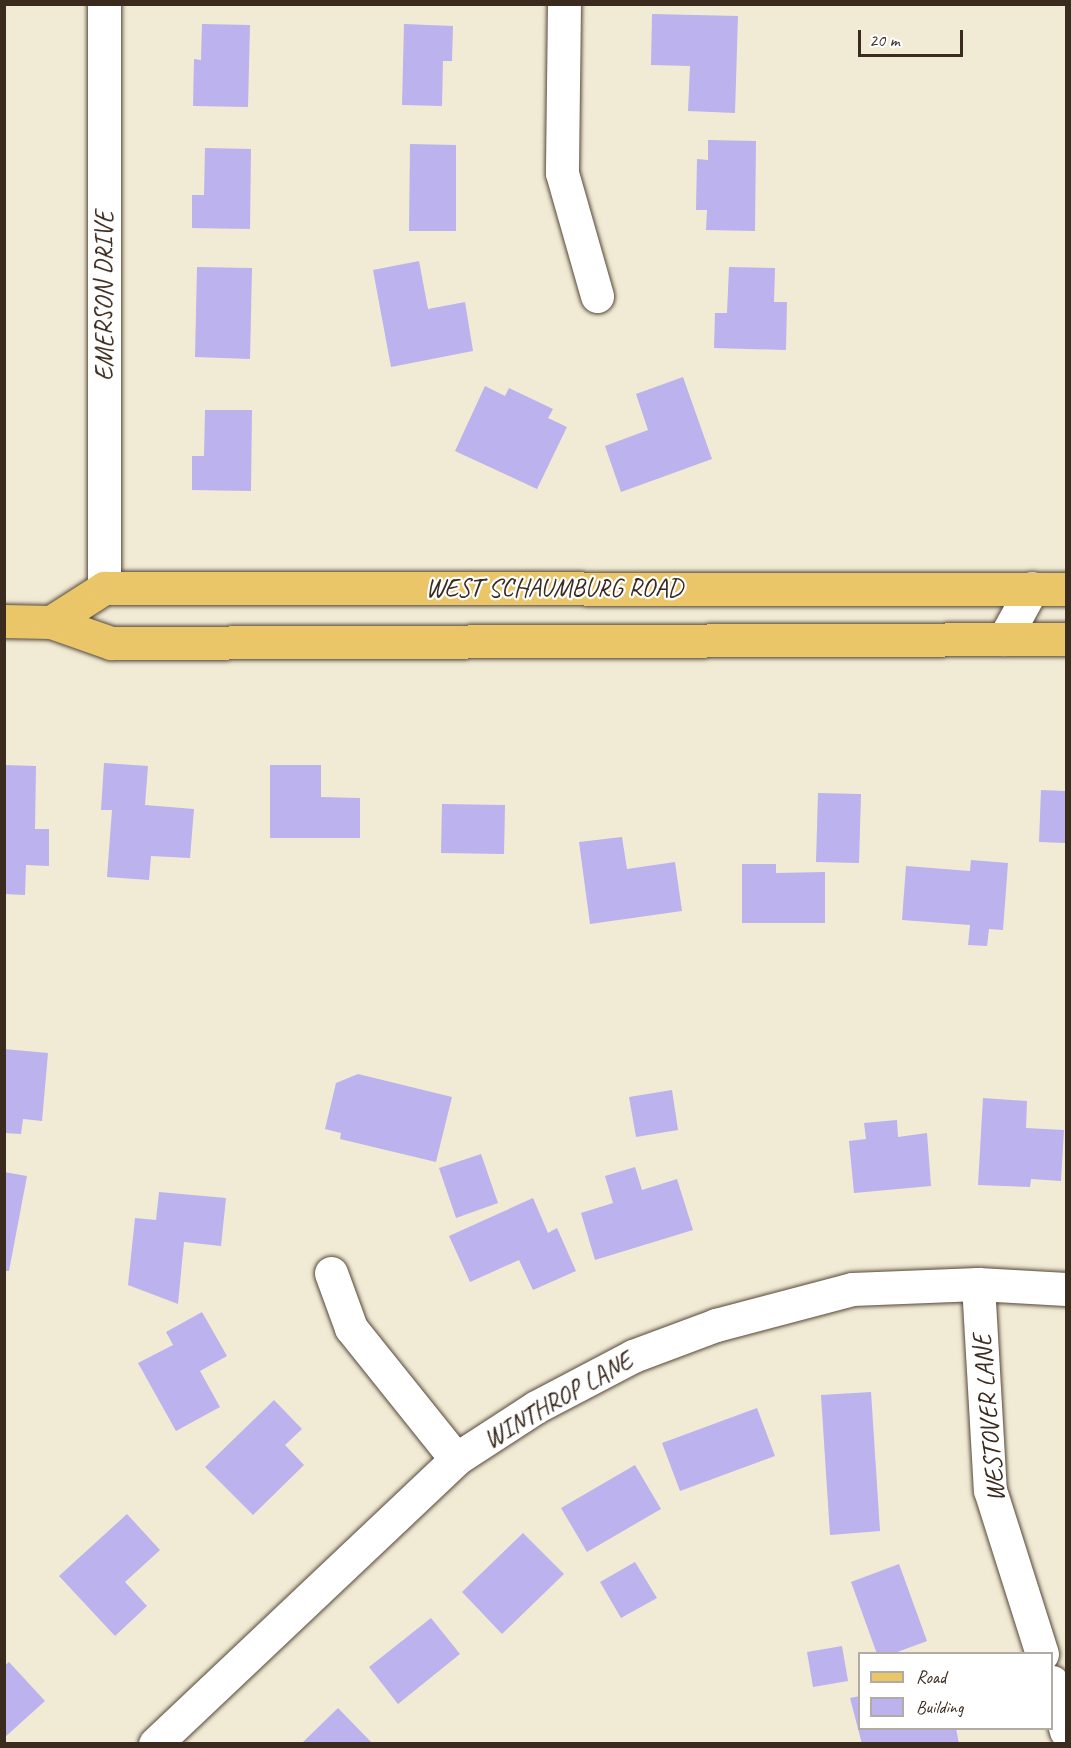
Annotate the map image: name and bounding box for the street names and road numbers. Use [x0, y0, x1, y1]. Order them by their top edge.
street label: EMERSON DRIVE [88, 211, 120, 381]
street label: WEST SCHAUMBURG ROAD [425, 572, 683, 604]
street label: WESTOVER LANE [966, 1333, 1012, 1503]
street label: WINTHROP LANE [478, 1345, 638, 1455]

